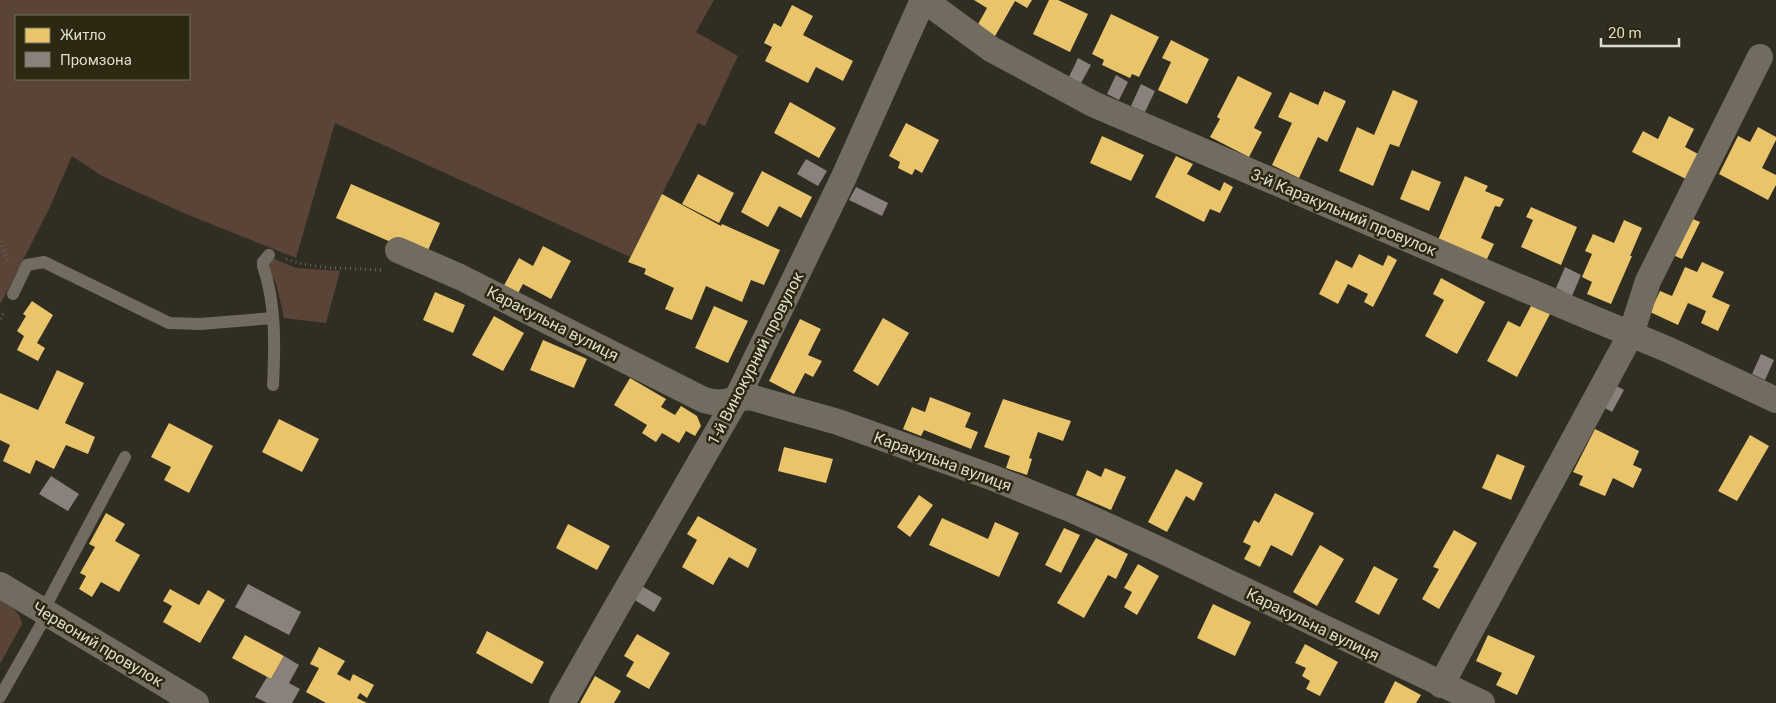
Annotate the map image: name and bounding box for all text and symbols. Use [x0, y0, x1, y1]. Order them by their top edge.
legend [15, 15, 190, 80]
scale bar [1601, 15, 1678, 47]
text: 20 m [1608, 24, 1642, 42]
text: Житло [60, 26, 106, 44]
text: Промзона [60, 51, 132, 69]
street label: 3-й Каракульний провулок [1248, 165, 1440, 260]
street label: 1-й Винокурний провулок [703, 268, 808, 448]
street label: Каракульна вулиця [484, 282, 622, 365]
street label: Каракульна вулиця [871, 428, 1014, 495]
street label: Каракульна вулиця [1243, 584, 1382, 665]
street label: Червоний провулок [29, 598, 167, 691]

